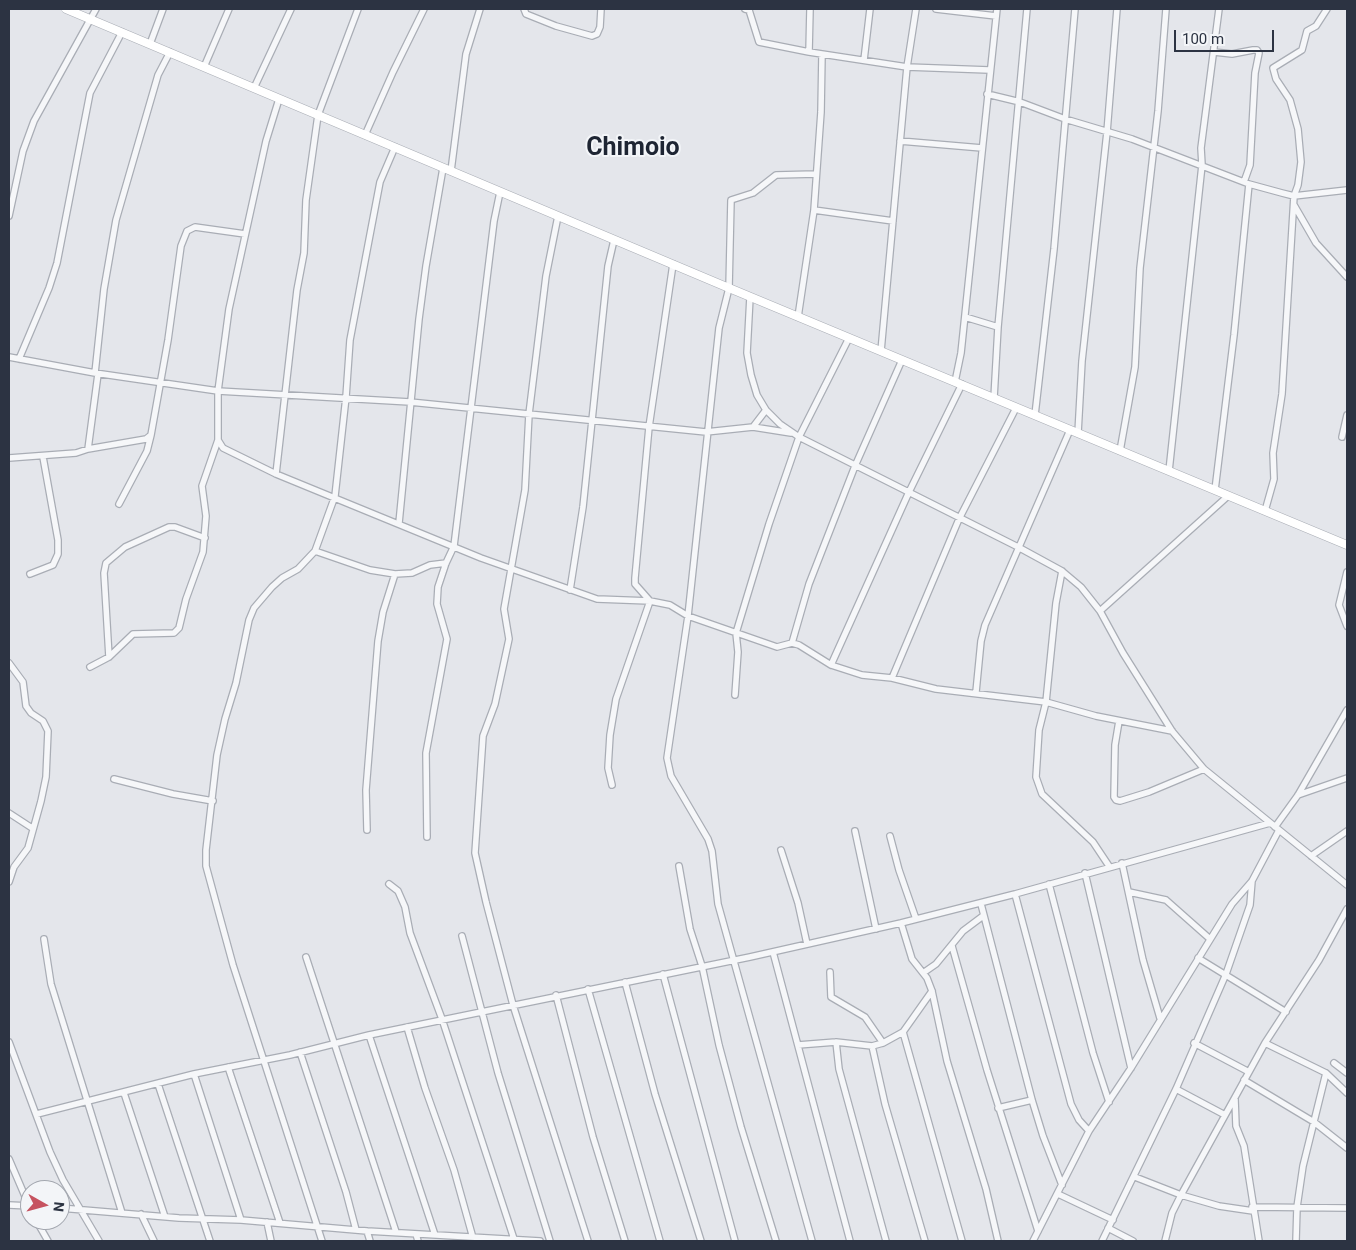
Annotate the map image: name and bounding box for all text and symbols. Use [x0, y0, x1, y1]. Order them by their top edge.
scale bar [1176, 20, 1276, 52]
text: 100 m [1182, 30, 1224, 48]
district label: Chimoio [586, 134, 680, 164]
north arrow [20, 1180, 70, 1230]
text: N [50, 1201, 67, 1213]

